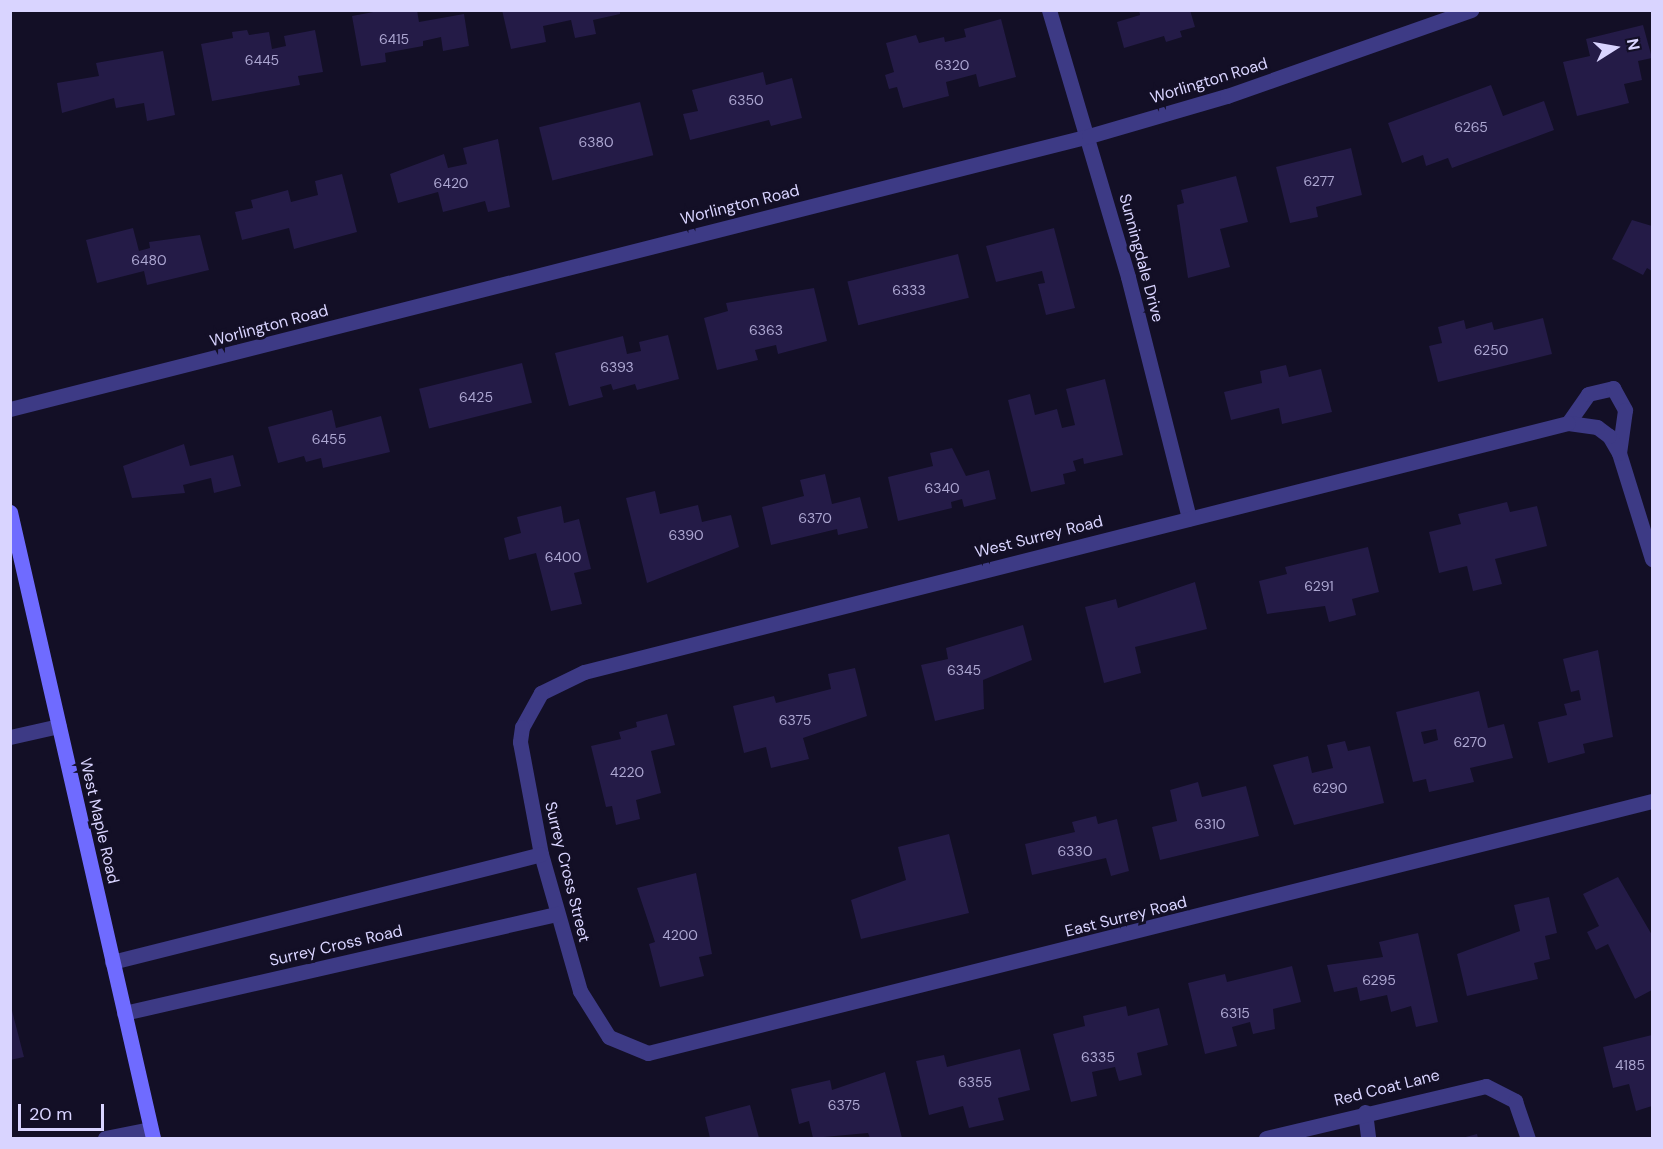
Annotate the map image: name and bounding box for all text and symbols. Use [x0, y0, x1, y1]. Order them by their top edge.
north arrow [1585, 18, 1645, 78]
house number: 6415 [379, 31, 409, 47]
text: N [1622, 37, 1645, 52]
house number: 6445 [245, 52, 279, 68]
street label: Worlington Road [1148, 54, 1270, 108]
house number: 6320 [935, 57, 969, 73]
house number: 6350 [728, 92, 764, 108]
house number: 6265 [1454, 119, 1488, 135]
house number: 6380 [578, 134, 614, 150]
house number: 6277 [1303, 173, 1335, 189]
house number: 6420 [434, 175, 468, 191]
street label: Worlington Road [679, 181, 801, 229]
street label: Sunningdale Drive [1115, 192, 1167, 324]
house number: 6480 [131, 252, 167, 268]
house number: 6333 [892, 282, 926, 298]
street label: Worlington Road [208, 301, 330, 351]
house number: 6363 [749, 322, 783, 338]
house number: 6250 [1474, 342, 1508, 358]
house number: 6393 [600, 359, 634, 375]
house number: 6425 [459, 389, 493, 405]
house number: 6455 [312, 431, 346, 447]
house number: 6340 [924, 480, 960, 496]
house number: 6370 [798, 510, 832, 526]
street label: West Surrey Road [973, 512, 1105, 562]
house number: 6390 [668, 527, 704, 543]
house number: 6400 [545, 549, 581, 565]
house number: 6291 [1304, 578, 1334, 594]
house number: 6345 [947, 662, 981, 678]
house number: 6375 [779, 712, 811, 728]
house number: 6270 [1453, 734, 1487, 750]
street label: West Maple Road [75, 756, 123, 886]
house number: 4220 [610, 764, 644, 780]
house number: 6290 [1313, 780, 1347, 796]
street label: Surrey Cross Street [540, 800, 594, 944]
house number: 6310 [1195, 816, 1225, 832]
house number: 6330 [1058, 843, 1092, 859]
street label: East Surrey Road [1063, 893, 1189, 941]
street label: Surrey Cross Road [268, 921, 404, 971]
house number: 4200 [662, 927, 698, 943]
house number: 6295 [1362, 972, 1396, 988]
house number: 6315 [1220, 1005, 1250, 1021]
house number: 6335 [1081, 1049, 1115, 1065]
house number: 4185 [1615, 1057, 1645, 1073]
street label: Red Coat Lane [1332, 1066, 1442, 1110]
house number: 6355 [958, 1074, 992, 1090]
scale bar [21, 1092, 106, 1130]
house number: 6375 [828, 1097, 860, 1113]
text: 20 m [29, 1102, 72, 1126]

